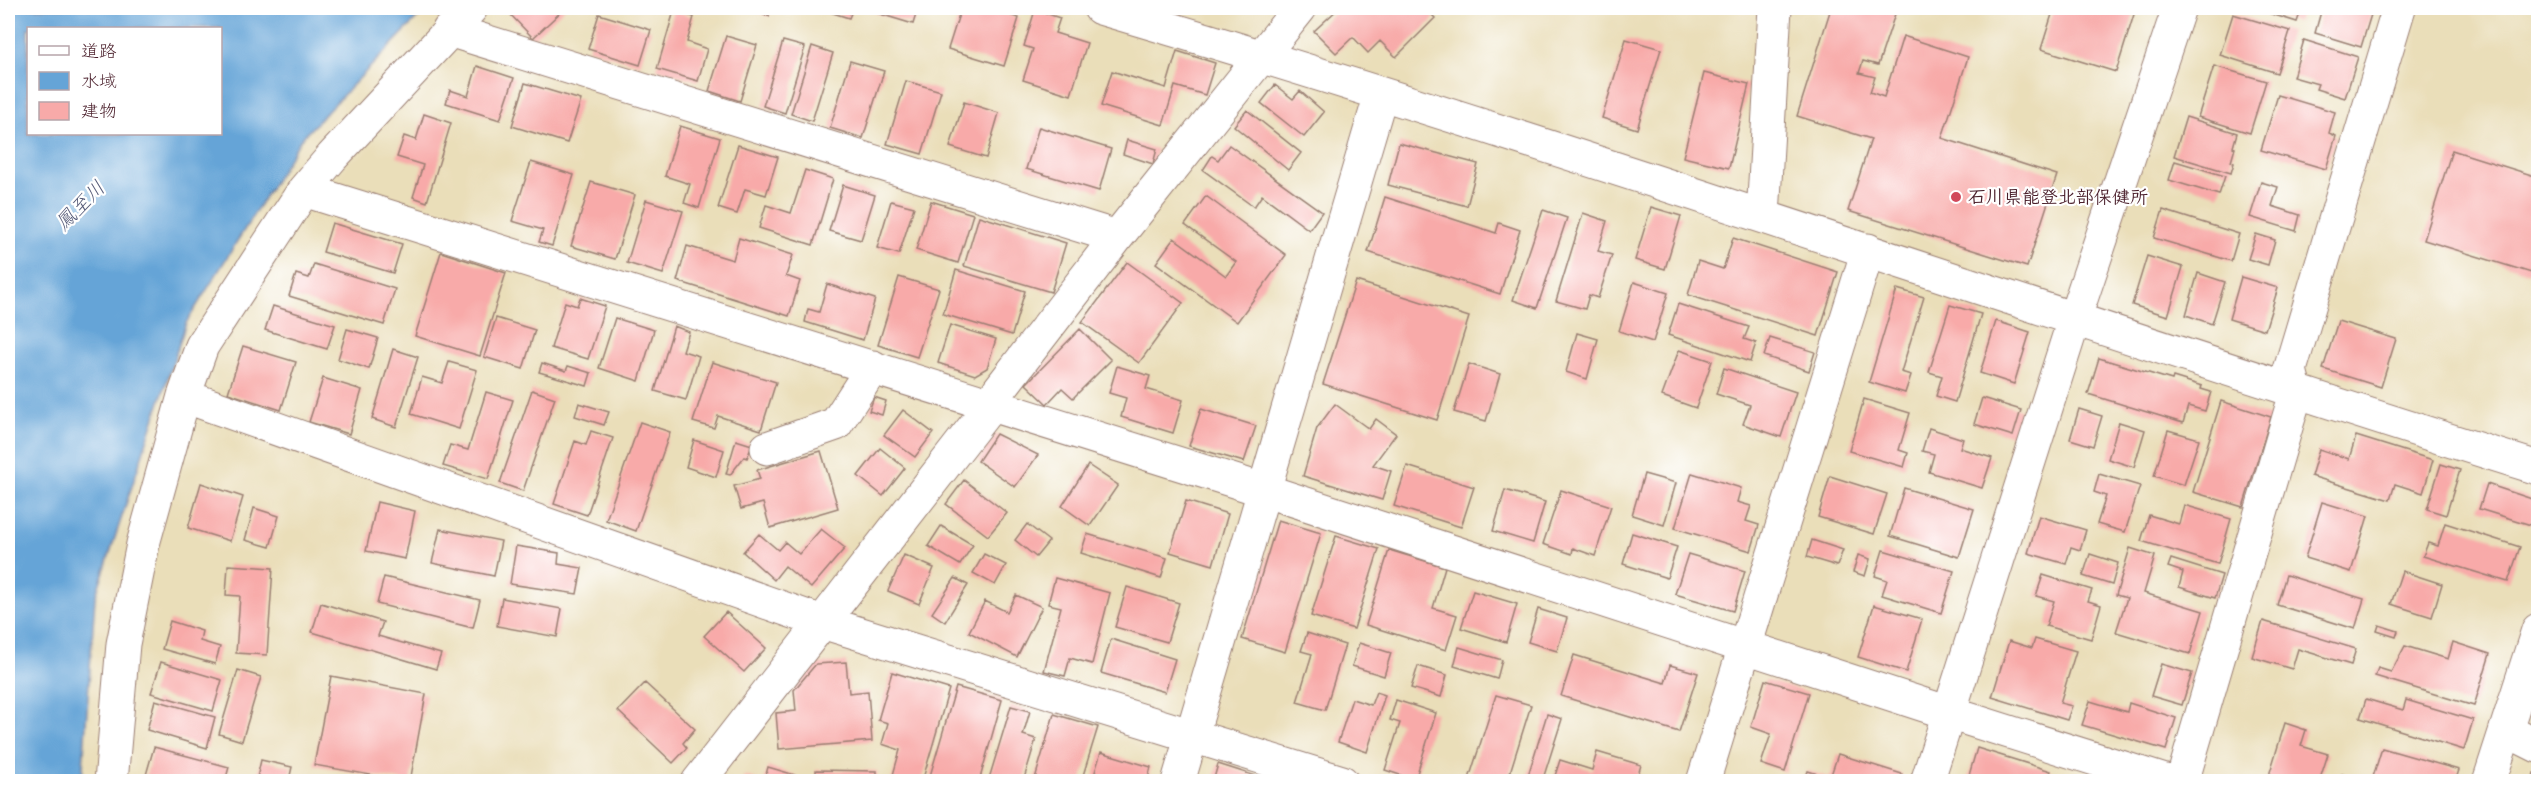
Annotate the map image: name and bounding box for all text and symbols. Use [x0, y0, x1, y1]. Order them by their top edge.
legend [27, 27, 222, 135]
text: 道路 [81, 36, 117, 63]
text: 水域 [81, 66, 117, 93]
text: 建物 [81, 96, 117, 123]
water label: 鳳至川 [47, 172, 111, 236]
place label: 石川県能登北部保健所 [1968, 182, 2148, 209]
marker: 石川県能登北部保健所 [1949, 190, 1963, 204]

